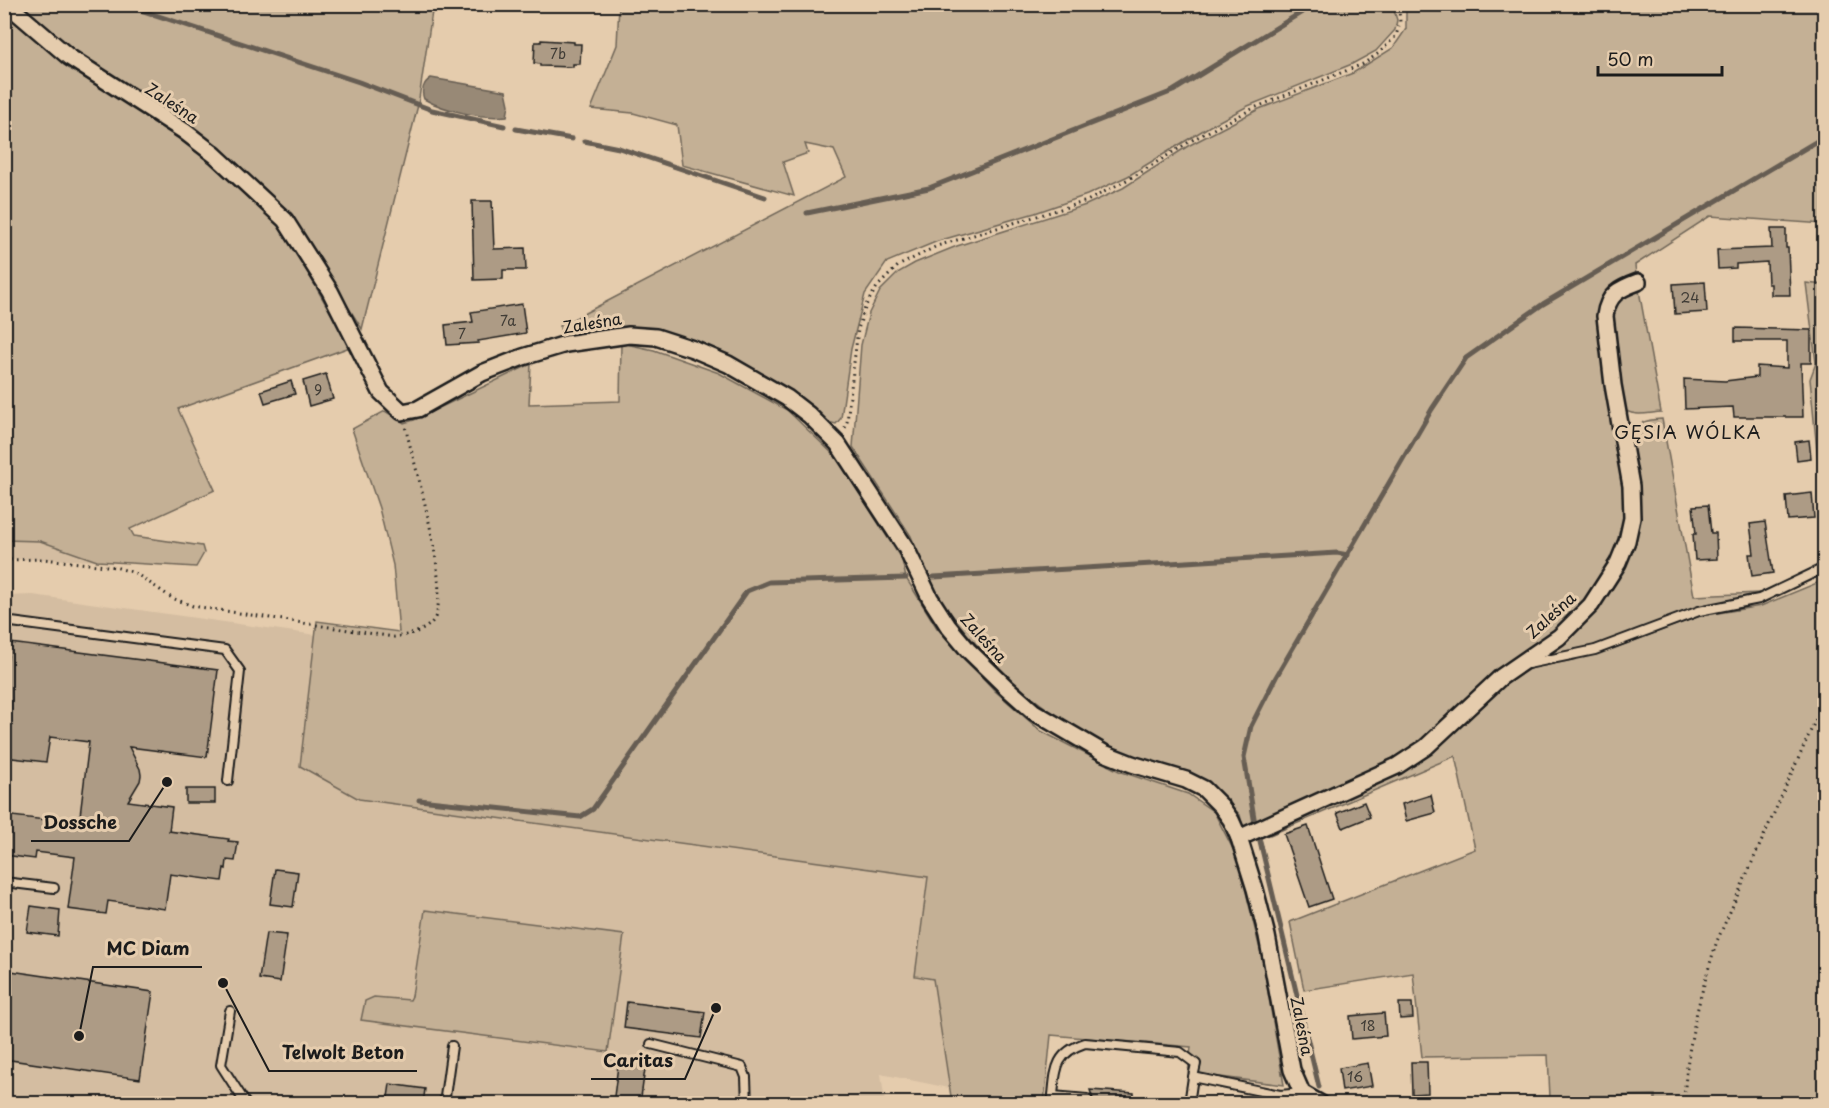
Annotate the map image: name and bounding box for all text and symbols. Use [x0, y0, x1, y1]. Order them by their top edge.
scale bar [1598, 39, 1722, 77]
house number: 7b [550, 43, 566, 64]
text: 50 m [1607, 45, 1654, 72]
street label: Zaleśna [141, 76, 204, 129]
house number: 24 [1681, 287, 1699, 308]
street label: Zaleśna [560, 305, 623, 339]
house number: 7a [500, 310, 516, 331]
house number: 7 [458, 323, 466, 344]
house number: 9 [314, 379, 322, 400]
district label: GĘSIA WÓLKA [1614, 418, 1762, 445]
street label: Zaleśna [1520, 585, 1581, 643]
street label: Zaleśna [956, 607, 1014, 668]
callout: Dossche [31, 805, 129, 841]
text: Dossche [43, 808, 117, 835]
callout: MC Diam [93, 931, 202, 967]
text: MC Diam [107, 934, 189, 961]
street label: Zaleśna [1286, 994, 1320, 1057]
house number: 18 [1360, 1015, 1376, 1036]
callout: Telwolt Beton [269, 1035, 417, 1071]
text: Telwolt Beton [282, 1038, 404, 1065]
callout: Caritas [591, 1043, 685, 1079]
text: Caritas [603, 1046, 673, 1073]
house number: 16 [1347, 1066, 1363, 1087]

